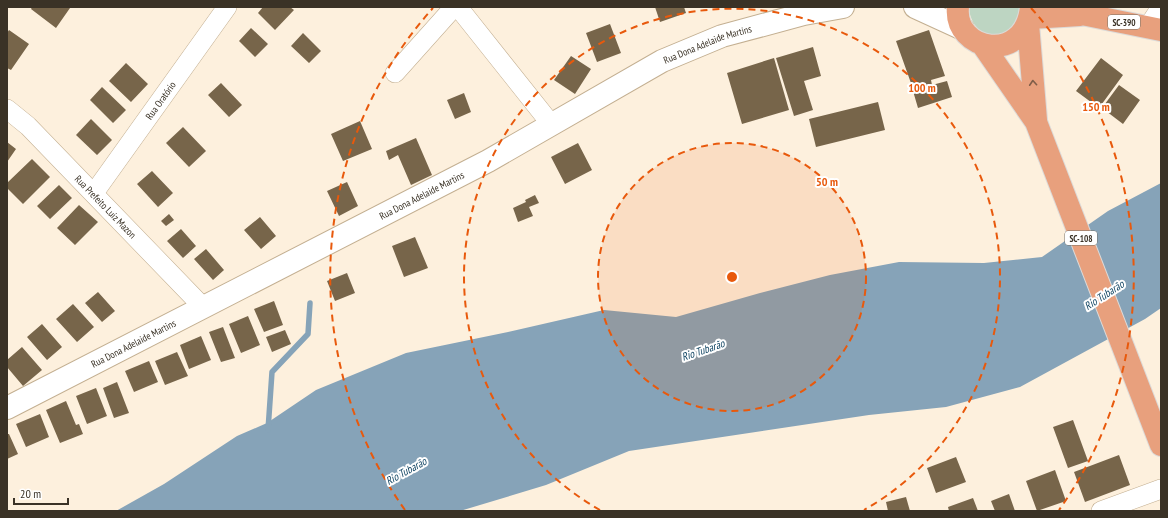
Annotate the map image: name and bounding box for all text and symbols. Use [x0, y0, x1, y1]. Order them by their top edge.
road number: SC-390 [1108, 15, 1140, 29]
street label: Rua Dona Adelaide Martins [661, 22, 754, 66]
street label: Rua Oratório [142, 79, 178, 122]
text: 100 m [908, 80, 936, 95]
one-way arrow [1028, 80, 1037, 86]
text: 150 m [1082, 99, 1110, 114]
street label: Rua Dona Adelaide Martins [377, 168, 467, 222]
street label: Rua Prefeito Luiz Mazon [72, 172, 139, 241]
text: 50 m [816, 174, 838, 189]
road number: SC-108 [1065, 231, 1097, 245]
centre of rings [725, 270, 739, 284]
water label: Rio Tubarão [1082, 276, 1128, 313]
street label: Rua Dona Adelaide Martins [89, 316, 178, 370]
water label: Rio Tubarão [680, 336, 728, 364]
water label: Rio Tubarão [383, 453, 430, 488]
scale bar [14, 480, 68, 506]
text: 20 m [20, 486, 41, 501]

